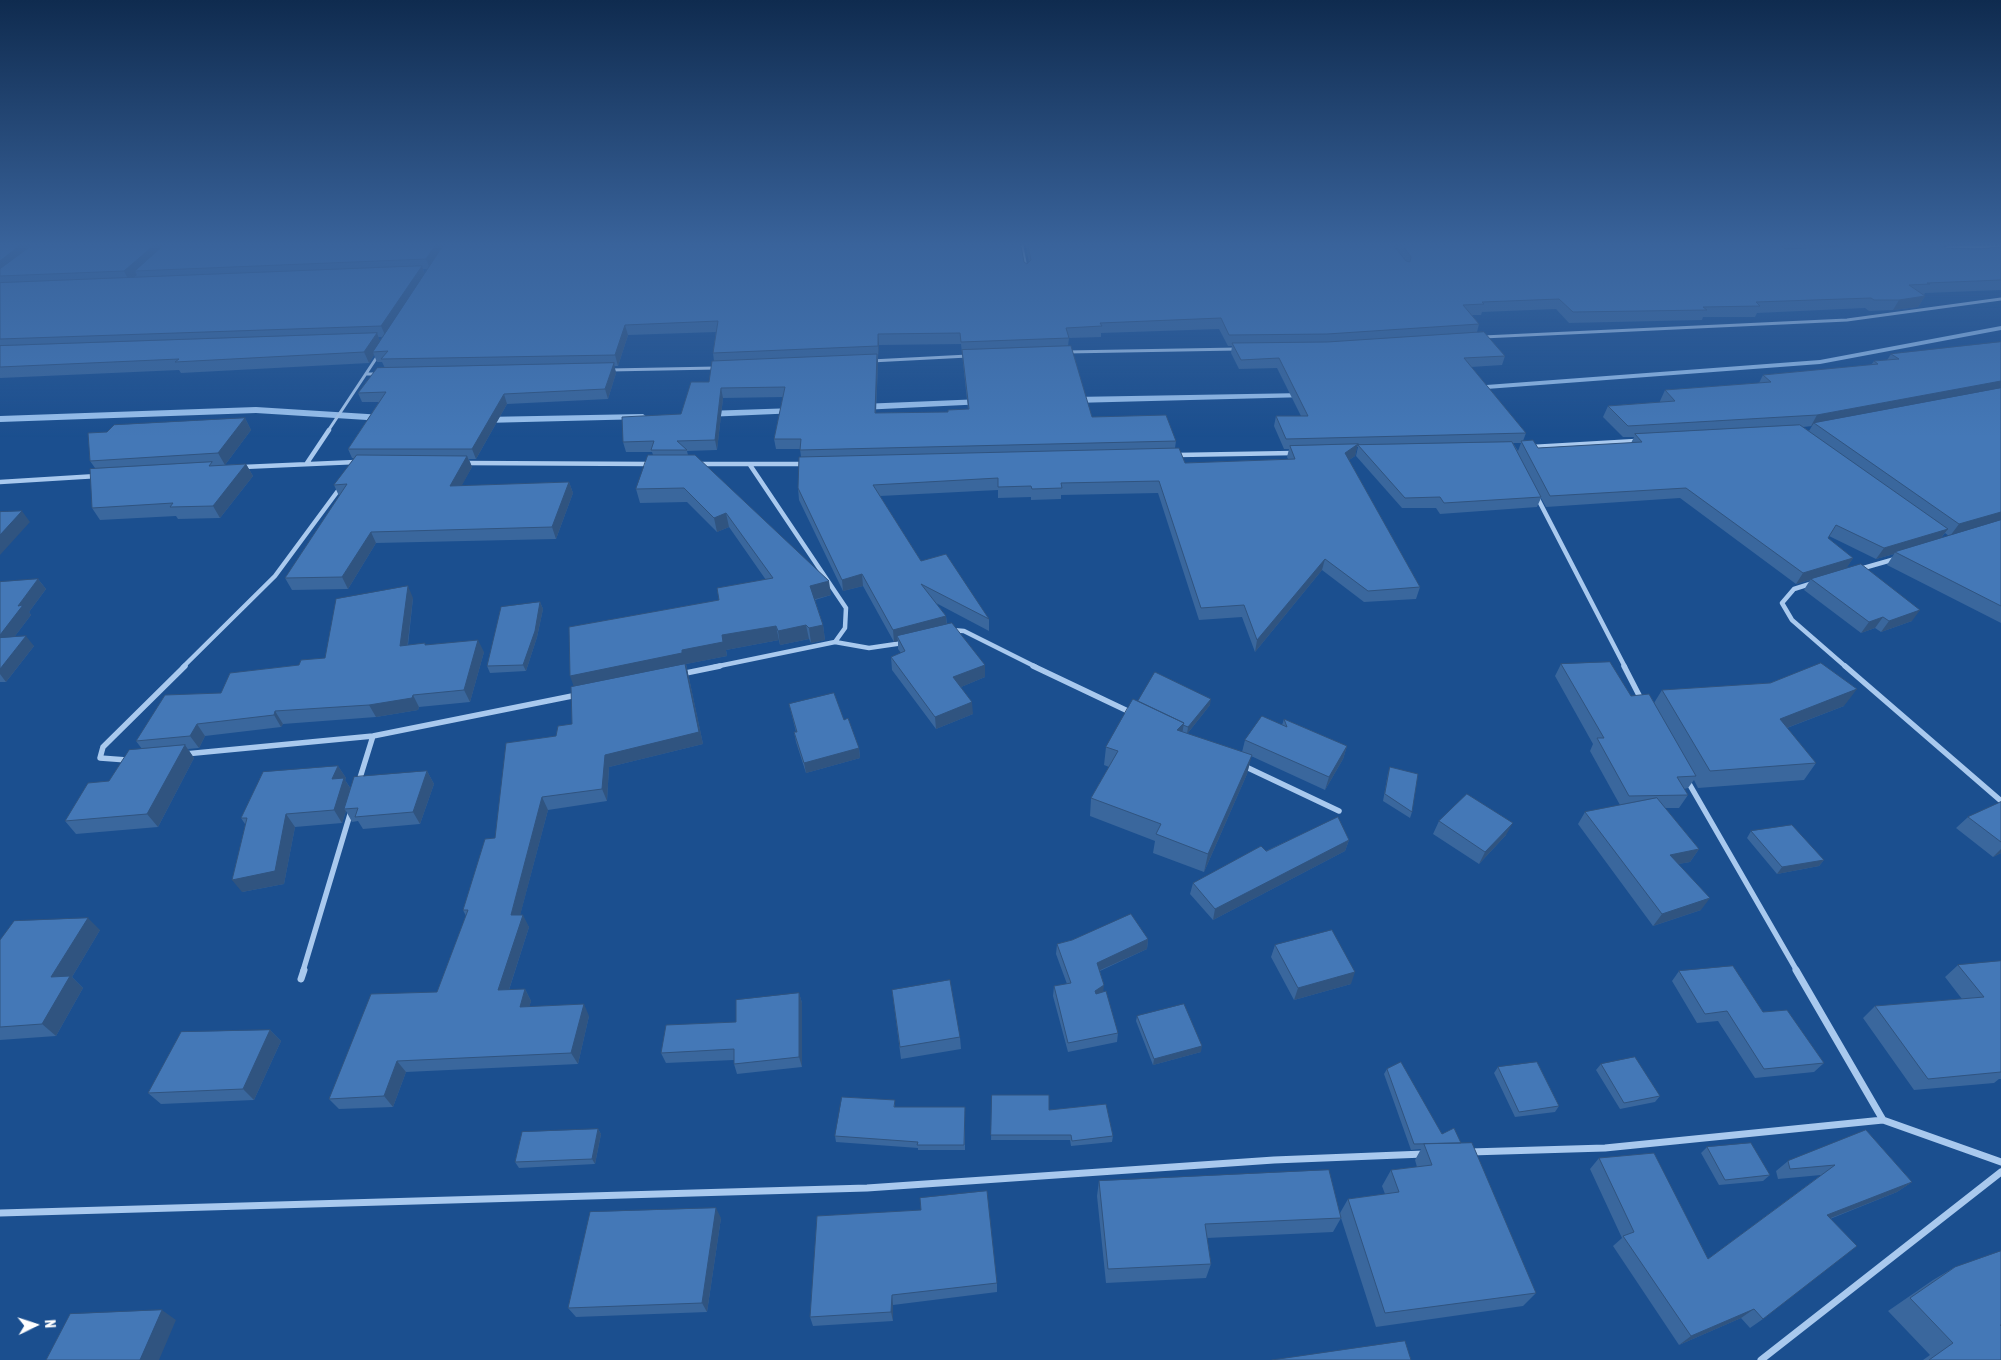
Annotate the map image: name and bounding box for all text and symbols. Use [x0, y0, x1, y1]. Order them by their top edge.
north arrow [10, 1300, 60, 1350]
text: N [42, 1319, 58, 1329]

